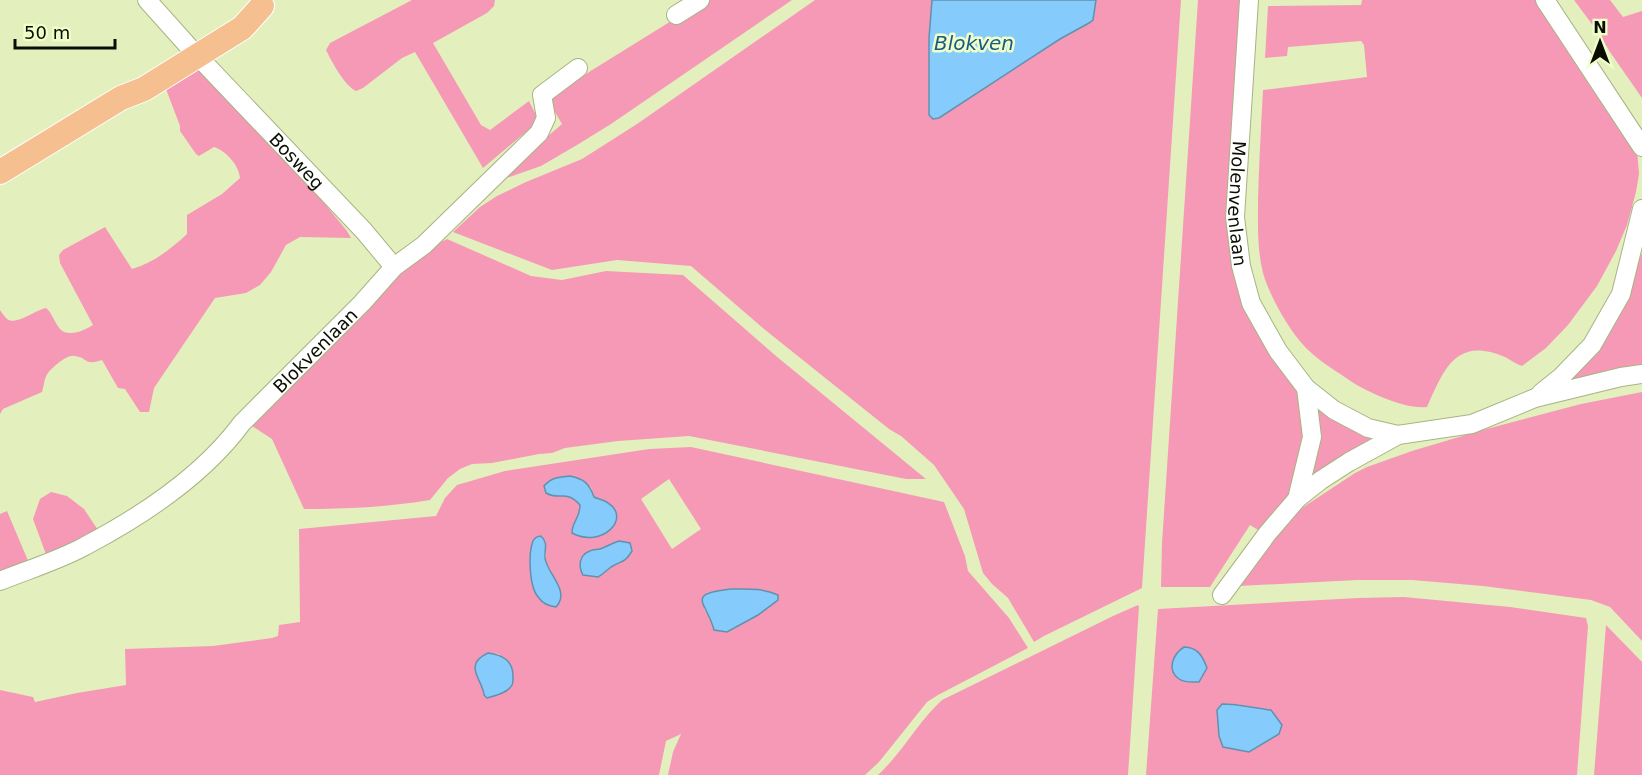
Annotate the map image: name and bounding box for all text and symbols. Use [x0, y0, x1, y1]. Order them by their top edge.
scale bar [15, 12, 116, 50]
north arrow [1570, 12, 1630, 72]
text: N [1593, 18, 1607, 37]
text: 50 m [24, 22, 70, 43]
water label: Blokven [934, 31, 1014, 55]
street label: Bosweg [265, 128, 329, 193]
street label: Molenvenlaan [1225, 140, 1251, 267]
street label: Blokvenlaan [268, 304, 361, 397]

